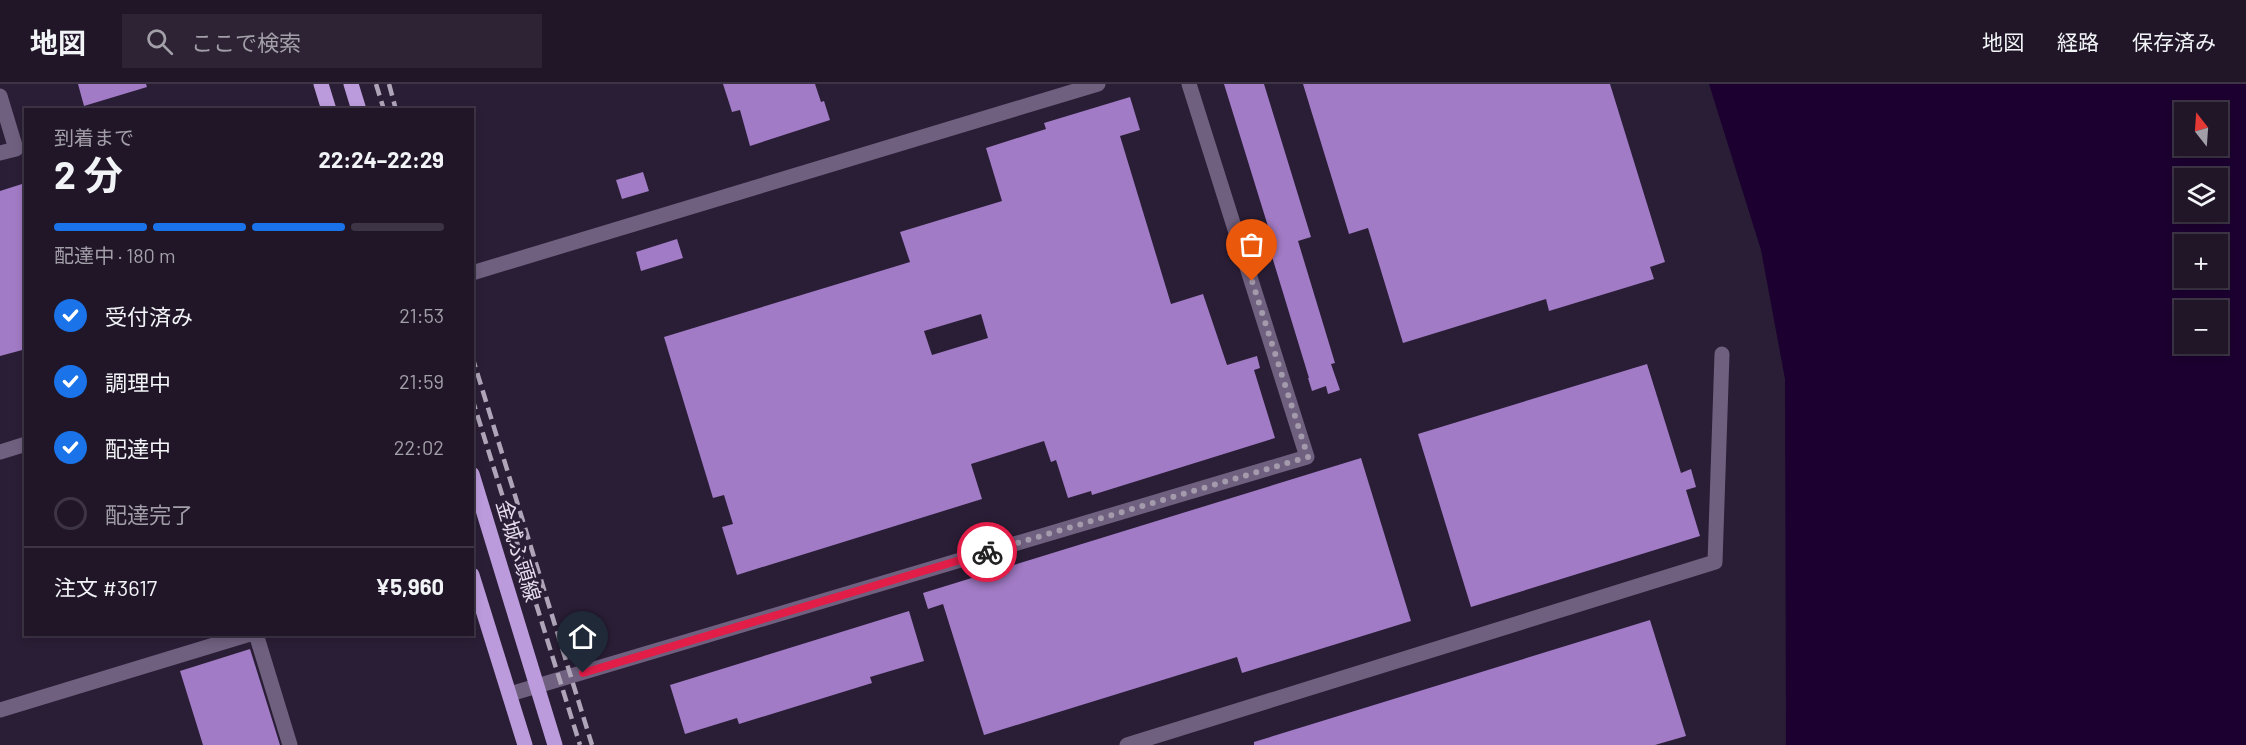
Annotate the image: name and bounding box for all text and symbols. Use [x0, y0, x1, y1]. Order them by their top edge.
search box [122, 14, 542, 68]
text: 地図 [30, 25, 86, 59]
icon: search [143, 25, 176, 58]
text: ここで検索 [191, 29, 301, 55]
text: 地図 [1982, 29, 2024, 54]
text: 経路 [2057, 29, 2099, 54]
text: 保存済み [2132, 29, 2216, 54]
north arrow [2174, 102, 2228, 156]
map controls [2174, 102, 2228, 354]
text: 到着まで [54, 125, 134, 149]
text: 22:24–22:29 [319, 146, 444, 172]
text: 2 分 [54, 150, 123, 197]
button: layers [2174, 168, 2228, 222]
pin [1226, 219, 1277, 281]
icon: bag [1235, 228, 1268, 261]
button: + [2174, 234, 2228, 288]
text: 配達中 · 180 m [54, 243, 175, 267]
icon: check [54, 299, 87, 332]
button: − [2174, 300, 2228, 354]
text: 受付済み [105, 303, 193, 329]
text: 21:53 [399, 303, 444, 327]
icon: check [54, 365, 87, 398]
text: 調理中 [105, 369, 171, 395]
text: 21:59 [399, 369, 444, 393]
icon: check [54, 431, 87, 464]
text: 配達中 [105, 435, 171, 461]
text: 22:02 [394, 435, 444, 459]
street label: 金城ふ頭線 [492, 497, 547, 604]
text: 配達完了 [105, 501, 193, 527]
courier [957, 522, 1017, 582]
icon: bike [971, 536, 1004, 569]
text: ¥5,960 [375, 573, 444, 599]
text: 注文 #3617 [54, 574, 157, 600]
pin [557, 611, 608, 673]
icon: home [566, 620, 599, 653]

